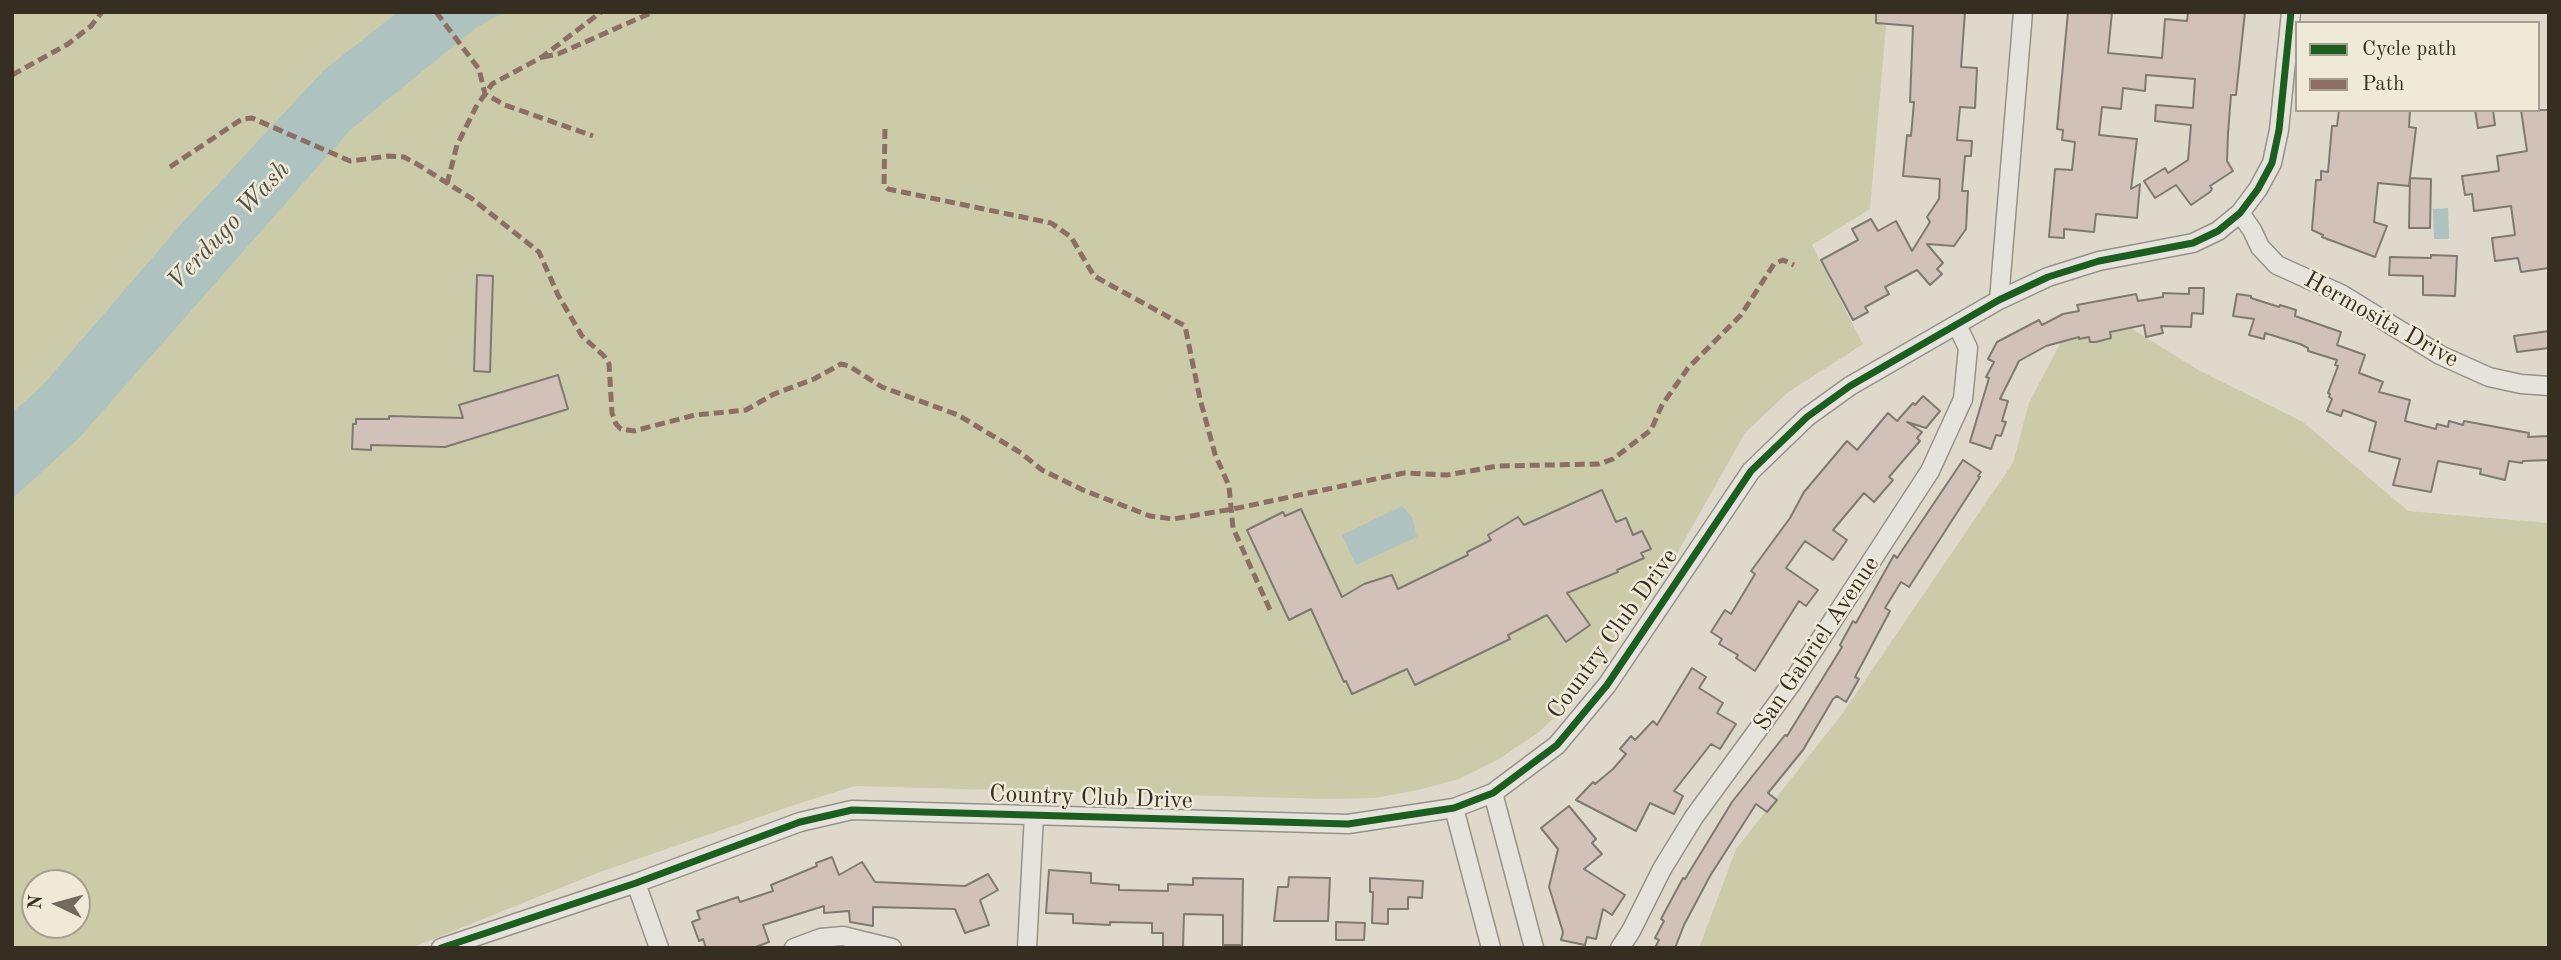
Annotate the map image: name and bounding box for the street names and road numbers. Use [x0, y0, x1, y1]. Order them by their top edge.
street label: Hermosita Drive [2299, 266, 2463, 374]
street label: Country Club Drive [1542, 543, 1684, 725]
street label: San Gabriel Avenue [1748, 551, 1886, 737]
street label: Country Club Drive [989, 780, 1193, 816]

